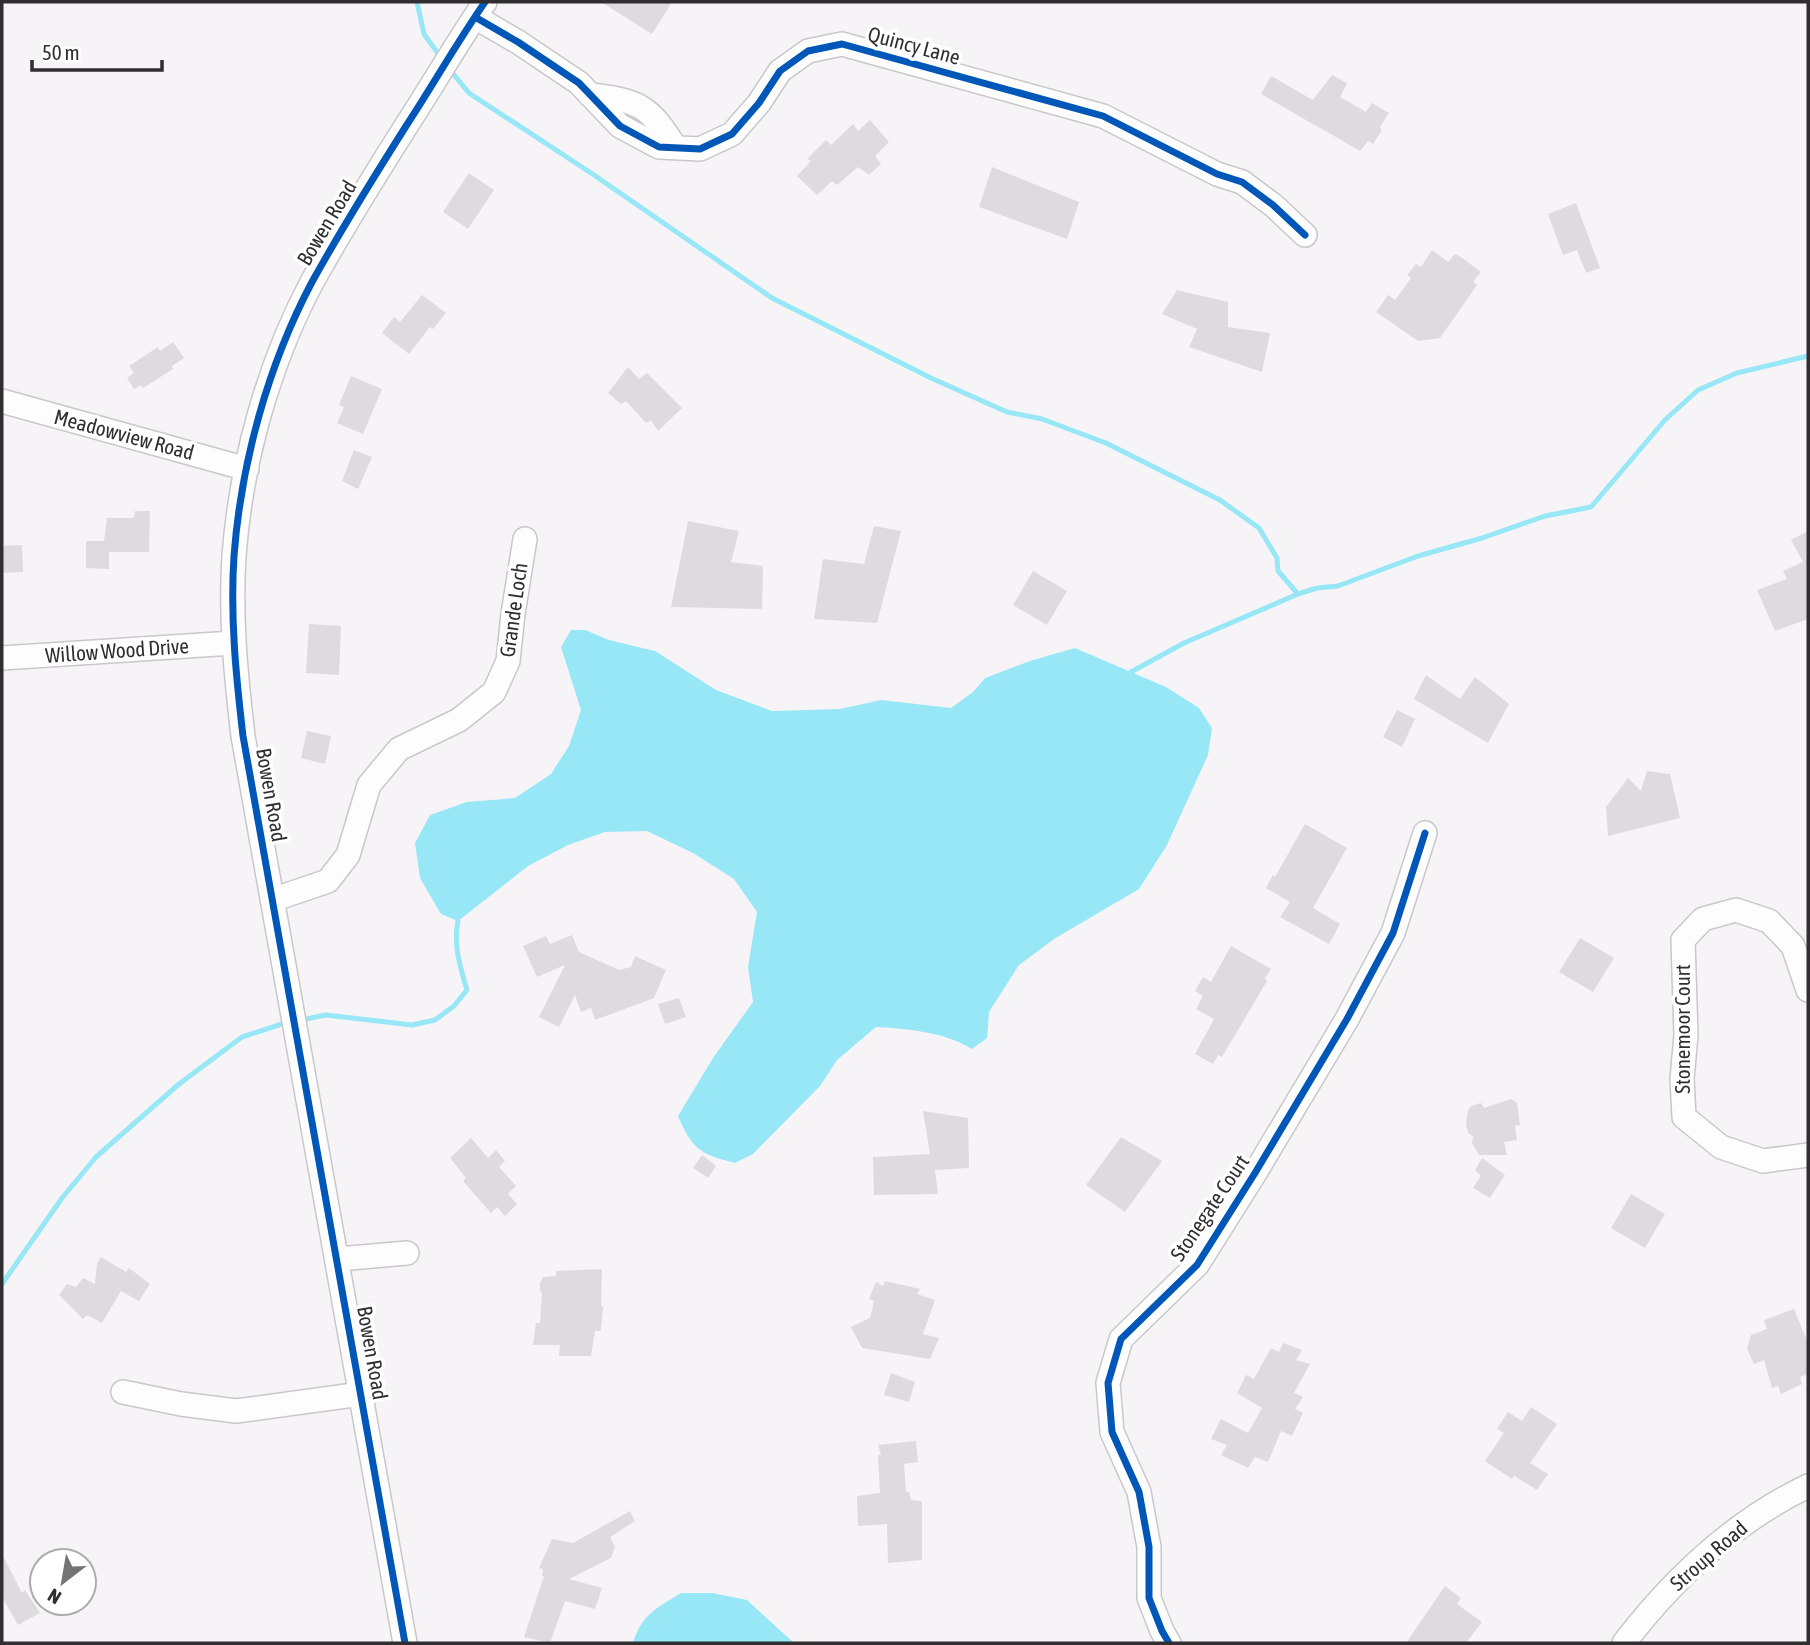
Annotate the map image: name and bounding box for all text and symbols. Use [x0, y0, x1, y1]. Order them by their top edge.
street label: Quincy Lane [866, 21, 963, 69]
scale bar [32, 28, 161, 72]
text: 50 m [42, 40, 80, 64]
street label: Bowen Road [291, 176, 361, 269]
street label: Meadowview Road [52, 404, 197, 464]
street label: Grande Loch [495, 561, 532, 659]
street label: Willow Wood Drive [44, 633, 190, 667]
street label: Bowen Road [252, 746, 292, 844]
street label: Stonemoor Court [1670, 964, 1694, 1094]
street label: Stonegate Court [1165, 1150, 1253, 1265]
street label: Bowen Road [353, 1304, 393, 1402]
street label: Stroup Road [1665, 1515, 1752, 1595]
north arrow [28, 1547, 98, 1617]
text: N [44, 1584, 65, 1609]

